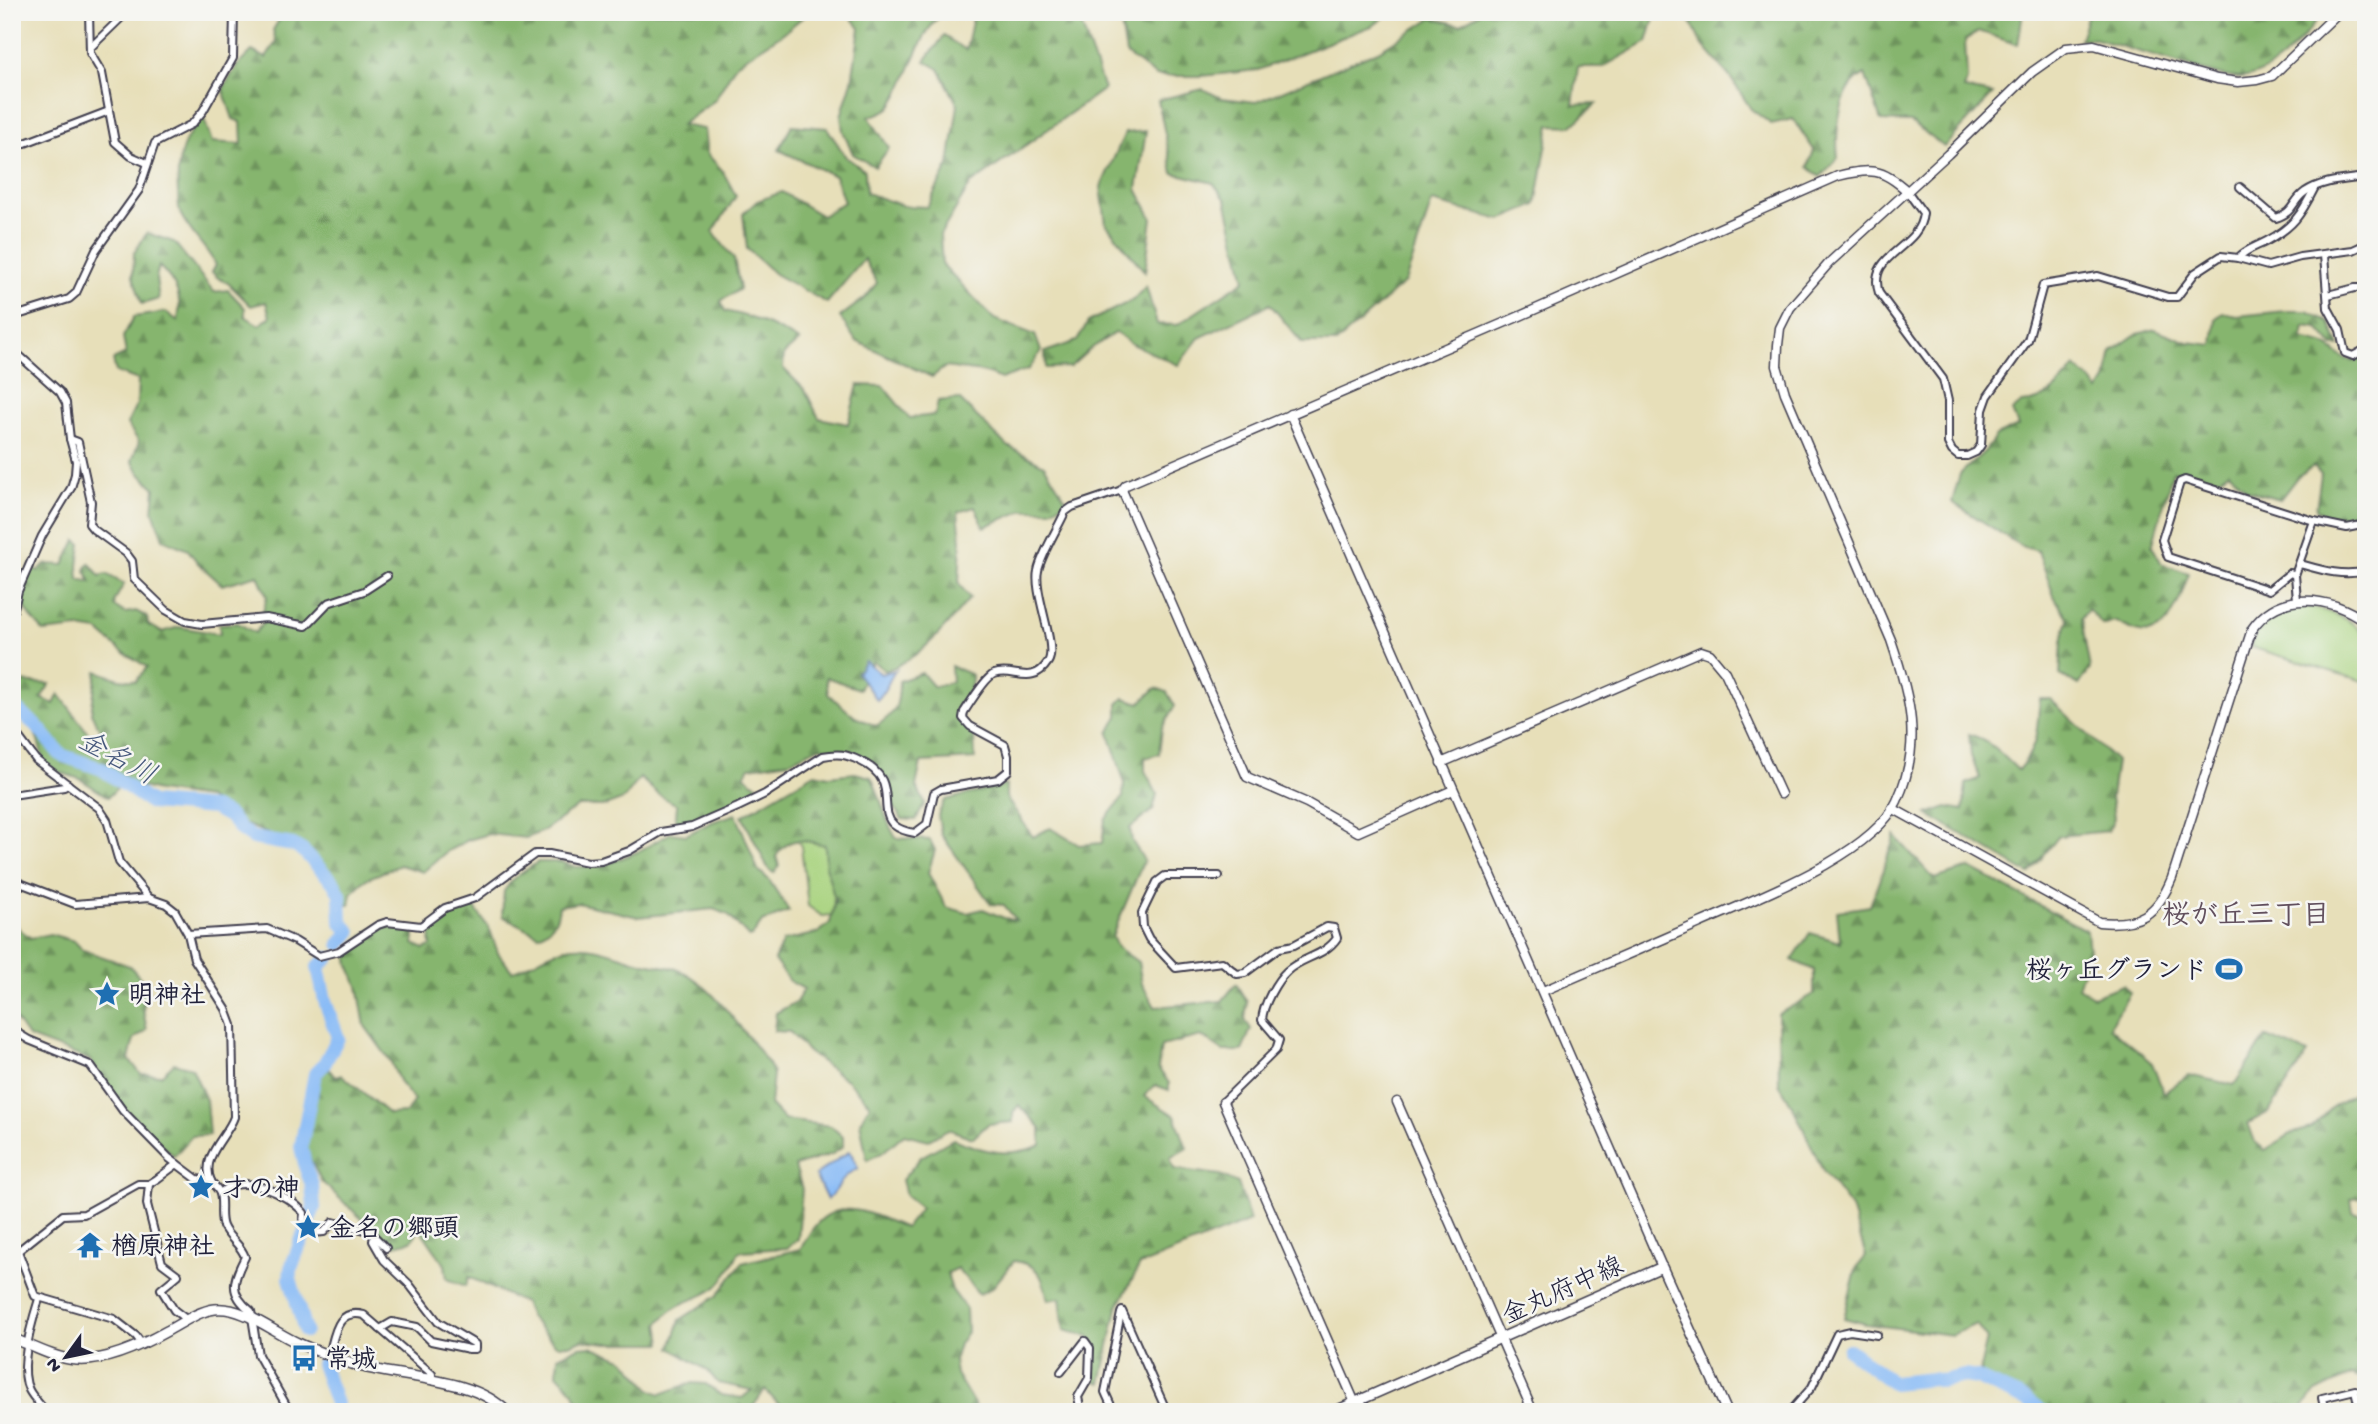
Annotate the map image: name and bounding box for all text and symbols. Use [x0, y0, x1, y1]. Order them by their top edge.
water label: 金名川 [71, 725, 161, 794]
district label: 桜が丘三丁目 [2162, 901, 2330, 934]
sports icon: 桜ヶ丘グランド [2214, 954, 2244, 984]
place label: 桜ヶ丘グランド [2026, 956, 2208, 989]
place icon: 明神社 [92, 979, 122, 1009]
place label: 明神社 [128, 982, 206, 1014]
place icon: 才の神 [186, 1172, 216, 1202]
place label: 才の神 [222, 1174, 300, 1207]
place icon: 金名の郷頭 [293, 1212, 323, 1242]
place label: 金名の郷頭 [329, 1214, 459, 1247]
temple icon: 楢原神社 [75, 1230, 105, 1260]
place label: 楢原神社 [111, 1233, 215, 1265]
street label: 金丸府中線 [1497, 1251, 1630, 1334]
north arrow [32, 1322, 102, 1392]
bus stop icon: 常城 [289, 1343, 319, 1373]
place label: 常城 [325, 1345, 377, 1378]
text: N [42, 1353, 68, 1376]

